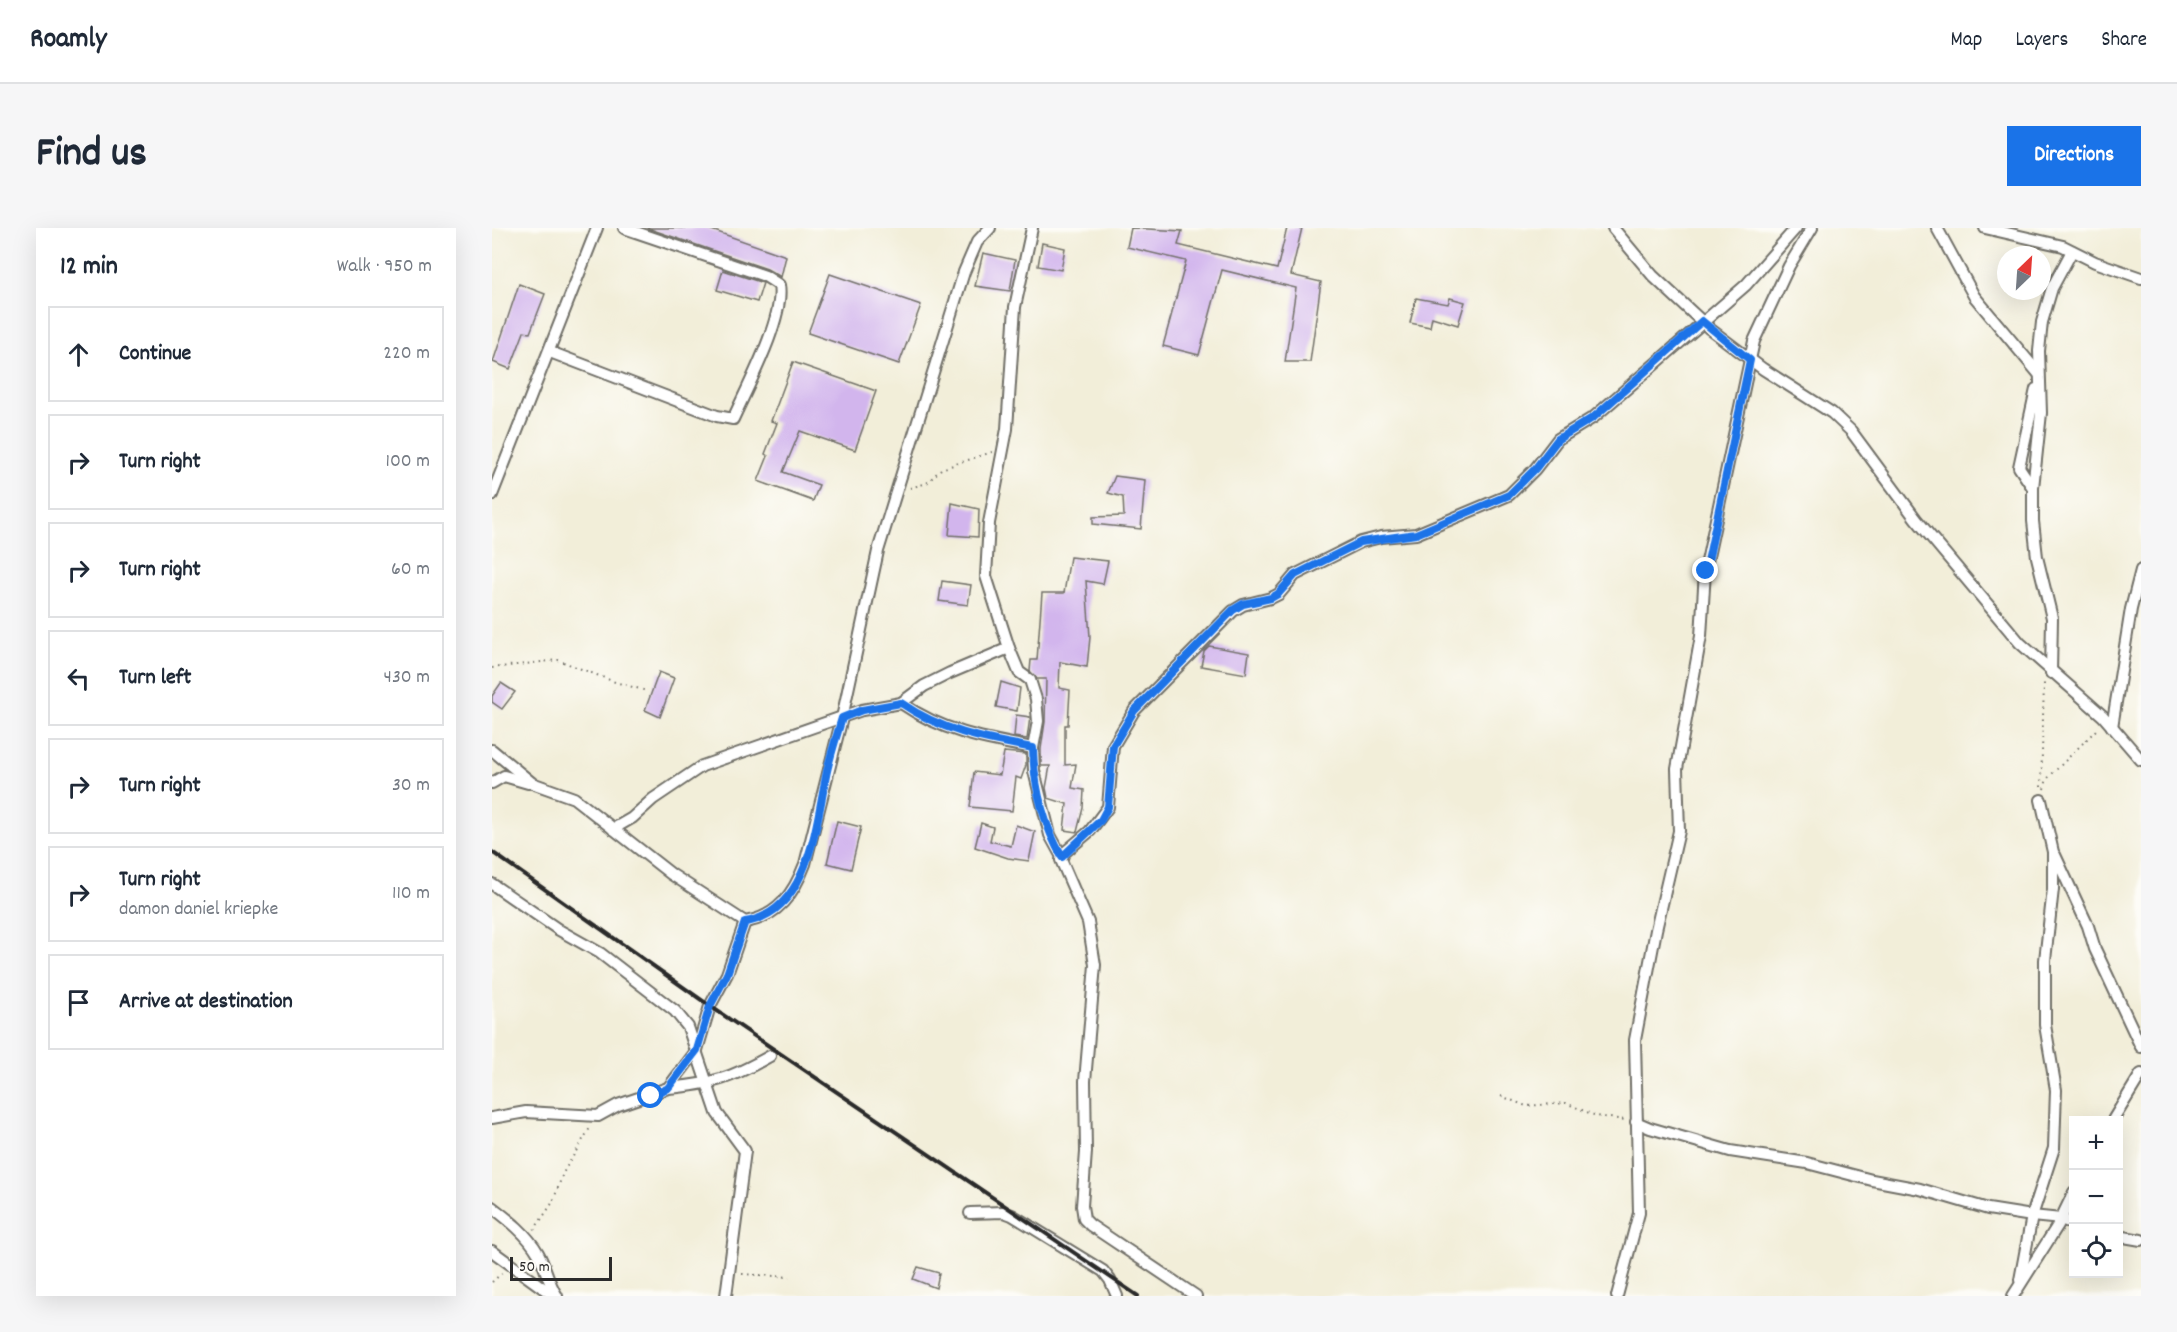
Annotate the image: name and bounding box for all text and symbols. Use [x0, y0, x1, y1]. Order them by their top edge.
text: Roamly [30, 21, 106, 61]
text: Map [1951, 26, 1982, 56]
text: Layers [2015, 26, 2068, 56]
text: Share [2101, 26, 2147, 56]
text: Find us [36, 126, 147, 186]
button: Directions [2007, 126, 2141, 186]
north arrow [1997, 246, 2051, 300]
text: 12 min [60, 249, 118, 286]
text: Walk · 950 m [337, 253, 432, 281]
icon: ahead [62, 338, 95, 371]
text: Continue [119, 339, 191, 370]
text: 220 m [383, 340, 430, 368]
icon: right [62, 446, 95, 479]
text: Turn right [119, 447, 201, 478]
text: 100 m [386, 448, 430, 476]
icon: right [62, 554, 95, 587]
text: Turn right [119, 555, 201, 586]
text: 60 m [391, 556, 430, 584]
route end [1692, 557, 1718, 583]
icon: left [62, 662, 95, 695]
text: Turn left [119, 663, 191, 694]
text: 430 m [384, 664, 430, 692]
icon: right [62, 770, 95, 803]
text: Turn right [119, 771, 201, 802]
text: 30 m [392, 772, 430, 800]
text: Turn right [119, 865, 201, 896]
icon: right [62, 878, 95, 911]
text: 110 m [392, 880, 430, 908]
text: damon daniel kriepke [119, 896, 278, 924]
icon: arrive [62, 986, 95, 1019]
text: Arrive at destination [119, 987, 293, 1018]
route start [637, 1082, 663, 1108]
map controls [2069, 1116, 2123, 1278]
button: + [2069, 1116, 2123, 1170]
button: − [2069, 1170, 2123, 1224]
button: locate [2069, 1224, 2123, 1278]
scale bar [510, 1254, 612, 1282]
text: 50 m [519, 1256, 550, 1279]

